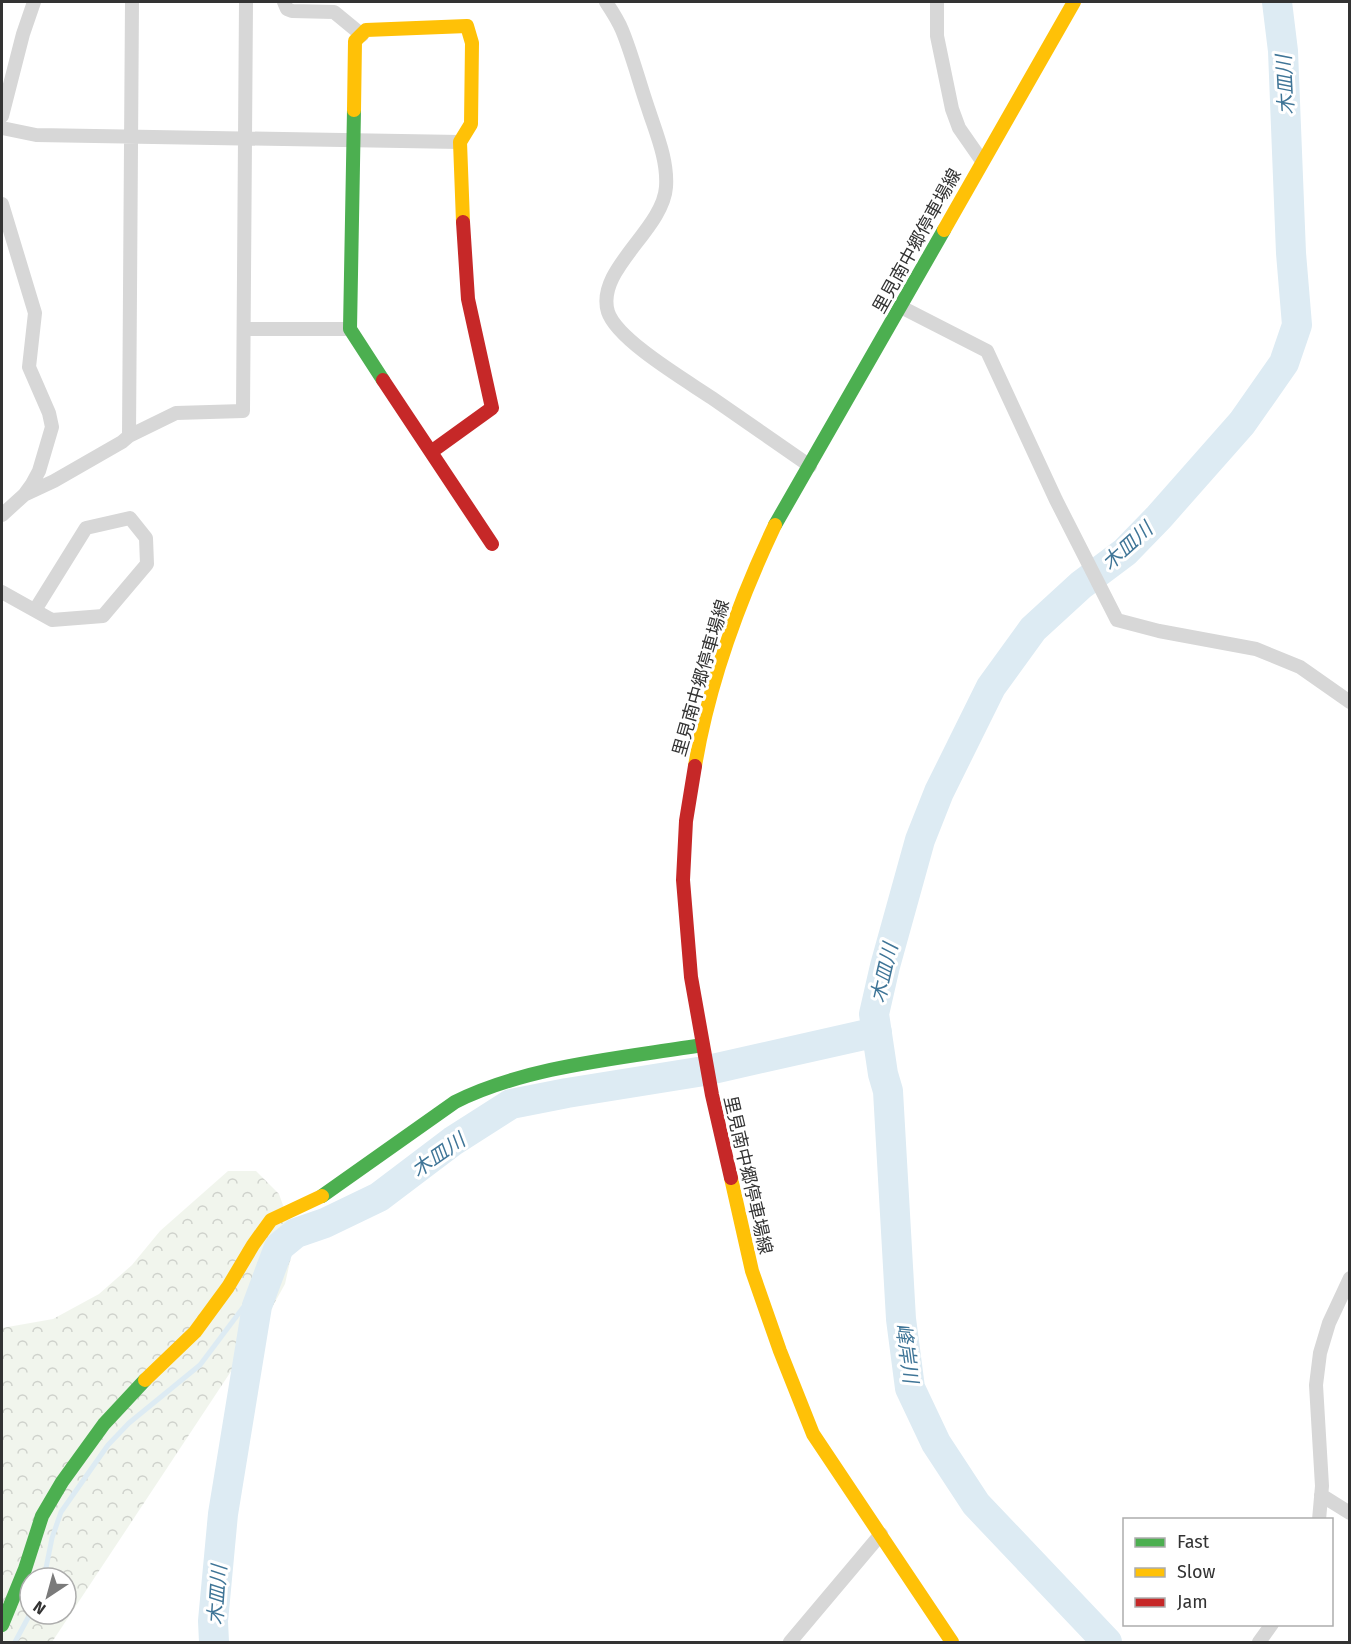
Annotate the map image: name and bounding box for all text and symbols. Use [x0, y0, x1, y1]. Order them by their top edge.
water label: 木皿川 [1271, 52, 1299, 116]
street label: 里見南中郷停車場線 [868, 165, 966, 317]
water label: 木皿川 [1097, 516, 1159, 575]
street label: 里見南中郷停車場線 [668, 597, 734, 759]
water label: 木皿川 [866, 939, 903, 1005]
street label: 里見南中郷停車場線 [719, 1094, 777, 1256]
water label: 木皿川 [407, 1127, 471, 1182]
water label: 峰岸川 [891, 1322, 923, 1386]
legend [1123, 1518, 1333, 1626]
text: Fast [1177, 1531, 1210, 1553]
text: Slow [1177, 1561, 1216, 1583]
water label: 木皿川 [203, 1562, 231, 1626]
north arrow [18, 1566, 78, 1626]
text: Jam [1177, 1591, 1208, 1613]
text: N [30, 1597, 49, 1619]

